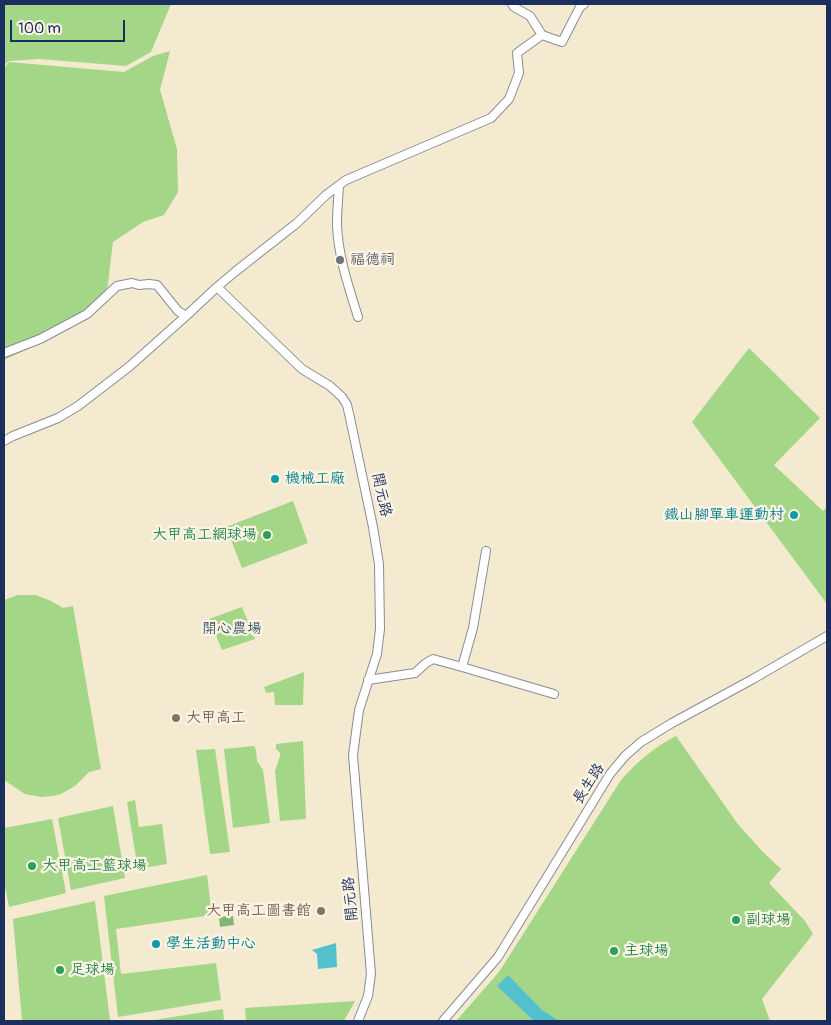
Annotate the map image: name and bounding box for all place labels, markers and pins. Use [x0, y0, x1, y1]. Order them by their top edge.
place label: 福德祠 [350, 251, 395, 269]
marker: 福德祠 [334, 254, 346, 266]
place label: 機械工廠 [285, 470, 345, 488]
marker: 機械工廠 [269, 473, 281, 485]
place label: 鐵山腳單車運動村 [664, 506, 784, 524]
marker: 鐵山腳單車運動村 [788, 509, 800, 521]
place label: 大甲高工網球場 [152, 526, 257, 544]
marker: 大甲高工網球場 [261, 529, 273, 541]
place label: 大甲高工 [186, 709, 246, 727]
marker: 大甲高工 [170, 712, 182, 724]
place label: 大甲高工籃球場 [42, 857, 147, 875]
marker: 大甲高工籃球場 [26, 860, 38, 872]
place label: 大甲高工圖書館 [206, 902, 311, 920]
marker: 大甲高工圖書館 [315, 905, 327, 917]
place label: 副球場 [746, 911, 791, 929]
marker: 副球場 [730, 914, 742, 926]
place label: 學生活動中心 [166, 935, 256, 953]
marker: 學生活動中心 [150, 938, 162, 950]
place label: 主球場 [624, 942, 669, 960]
marker: 主球場 [608, 945, 620, 957]
place label: 足球場 [70, 961, 115, 979]
marker: 足球場 [54, 964, 66, 976]

